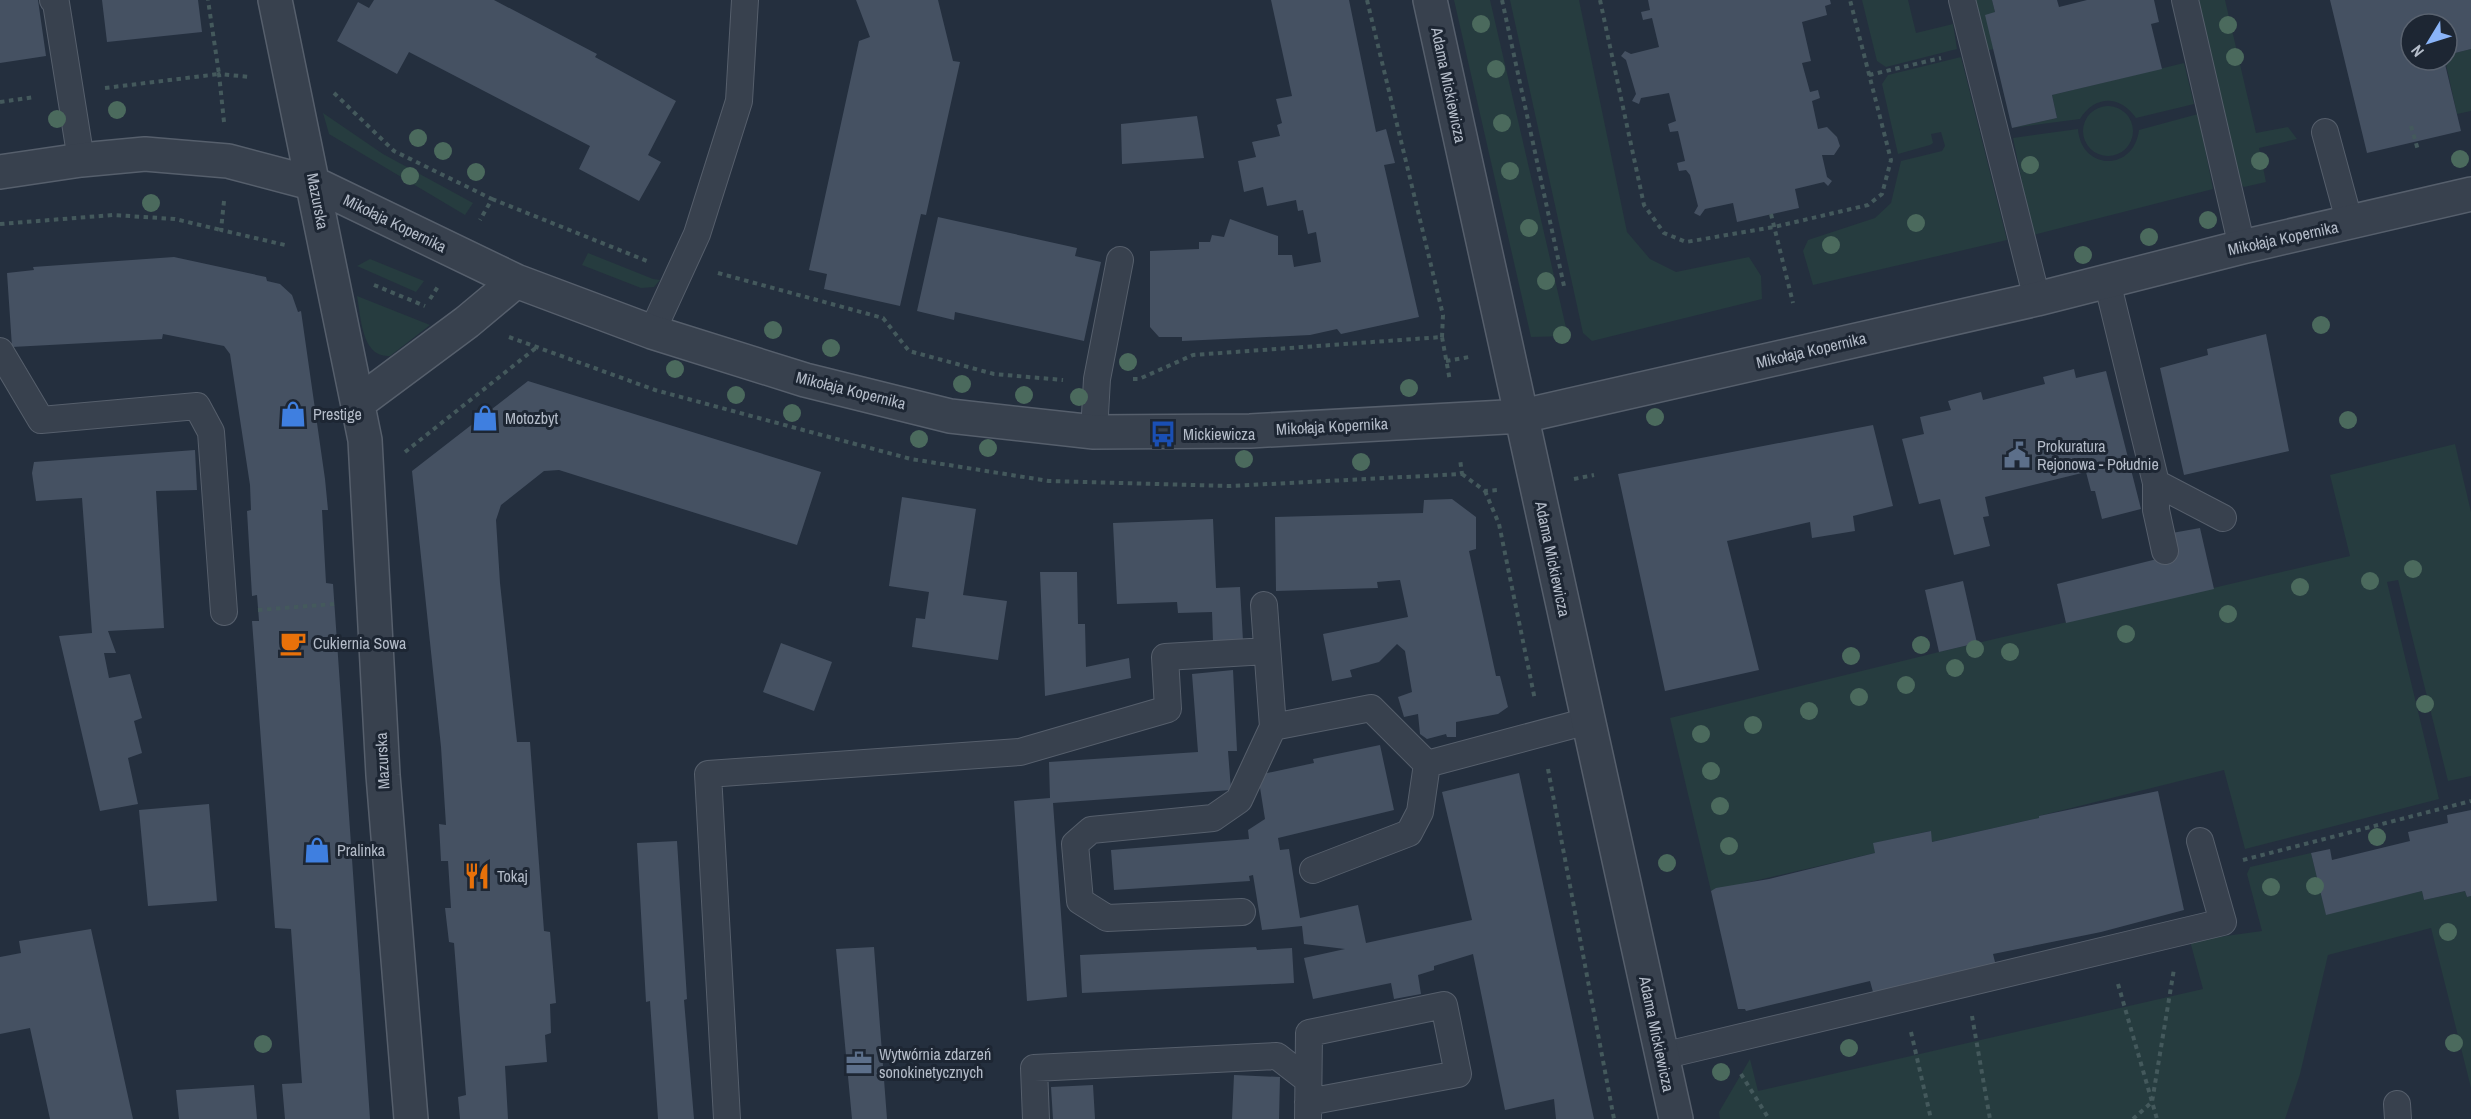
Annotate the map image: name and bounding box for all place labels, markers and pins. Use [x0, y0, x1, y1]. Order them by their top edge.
shop icon: Prestige [278, 399, 308, 429]
place label: Prestige [313, 403, 362, 425]
shop icon: Motozbyt [470, 403, 500, 433]
place label: Motozbyt [505, 407, 559, 429]
bus stop icon: Mickiewicza [1148, 419, 1178, 449]
place label: Mickiewicza [1183, 423, 1256, 445]
place label: Prokuratura Rejonowa - Południe [2037, 435, 2159, 475]
public building icon: Prokuratura Rejonowa - Południe [2002, 440, 2032, 470]
cafe icon: Cukiernia Sowa [278, 628, 308, 658]
place label: Cukiernia Sowa [313, 632, 407, 654]
shop icon: Pralinka [302, 835, 332, 865]
place label: Pralinka [337, 839, 386, 861]
restaurant icon: Tokaj [462, 861, 492, 891]
place label: Tokaj [497, 865, 528, 887]
place label: Wytwórnia zdarzeń sonokinetycznych [879, 1043, 991, 1083]
office icon: Wytwórnia zdarzeń sonokinetycznych [844, 1048, 874, 1078]

